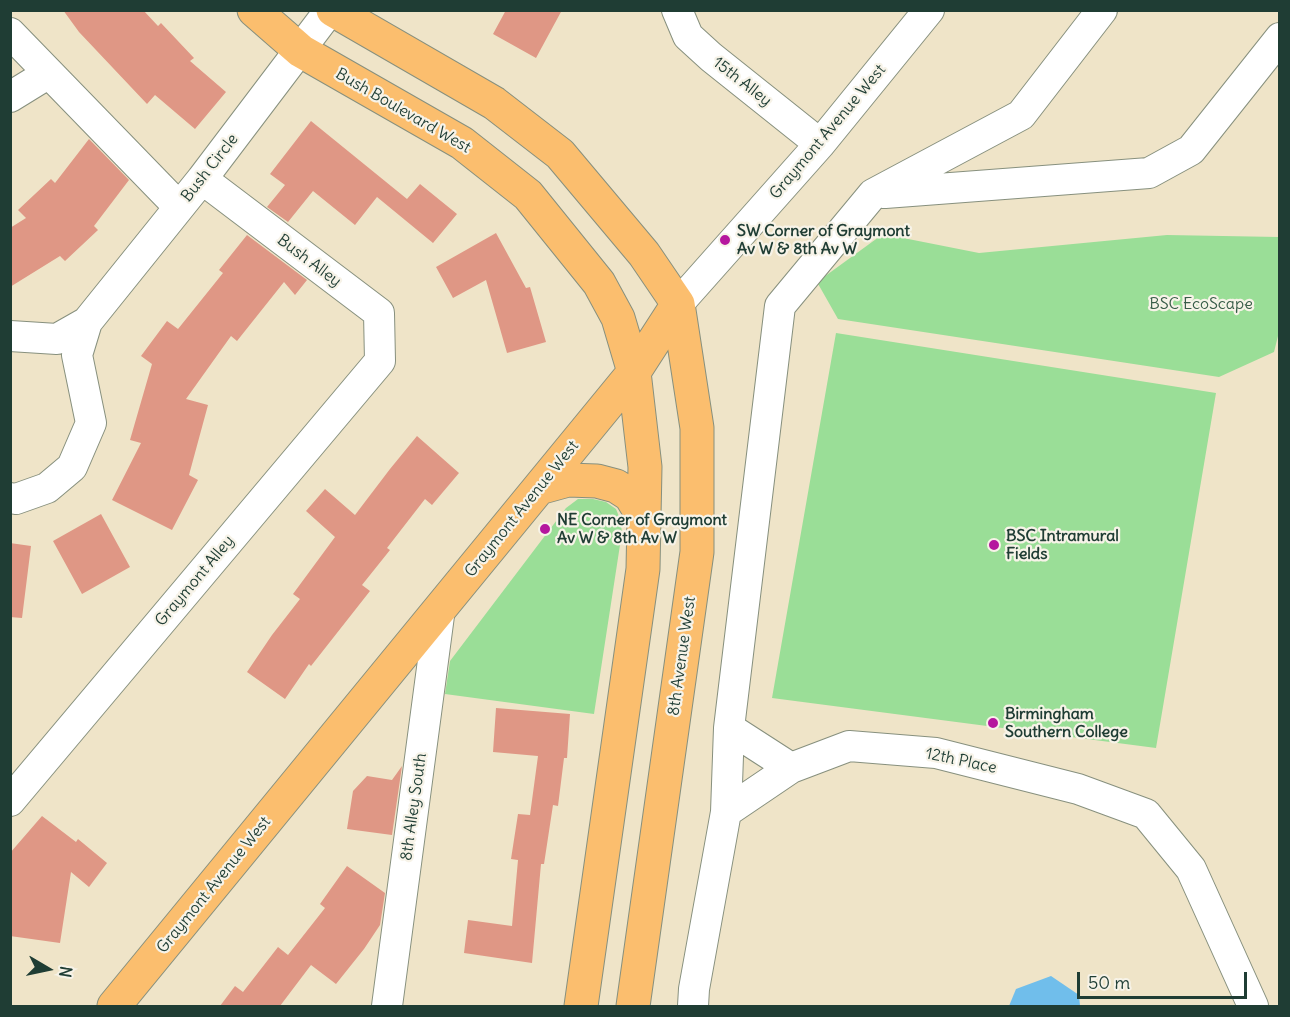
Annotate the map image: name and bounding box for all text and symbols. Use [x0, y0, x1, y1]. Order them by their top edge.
street label: 15th Alley [709, 53, 775, 111]
street label: Graymont Avenue West [766, 61, 890, 203]
street label: Bush Boulevard West [332, 64, 474, 158]
street label: Bush Circle [178, 130, 242, 206]
place label: SW Corner of Graymont Av W & 8th Av W [737, 221, 910, 259]
street label: Bush Alley [273, 231, 345, 291]
marker: SW Corner of Graymont Av W & 8th Av W [718, 233, 732, 247]
park label: BSC EcoScape [1149, 294, 1253, 314]
street label: Graymont Avenue West [461, 437, 583, 581]
place label: NE Corner of Graymont Av W & 8th Av W [557, 510, 727, 548]
marker: NE Corner of Graymont Av W & 8th Av W [538, 522, 552, 536]
place label: BSC Intramural Fields [1006, 526, 1119, 564]
street label: Graymont Alley [151, 532, 239, 630]
marker: BSC Intramural Fields [987, 538, 1001, 552]
street label: 8th Avenue West [664, 595, 700, 717]
place label: Birmingham Southern College [1005, 704, 1128, 742]
marker: Birmingham Southern College [986, 716, 1000, 730]
street label: 12th Place [924, 744, 998, 778]
street label: 8th Alley South [397, 752, 431, 862]
street label: Graymont Avenue West [153, 813, 275, 957]
north arrow [18, 939, 78, 999]
scale bar [1080, 960, 1250, 998]
text: N [55, 965, 77, 979]
text: 50 m [1088, 971, 1130, 994]

